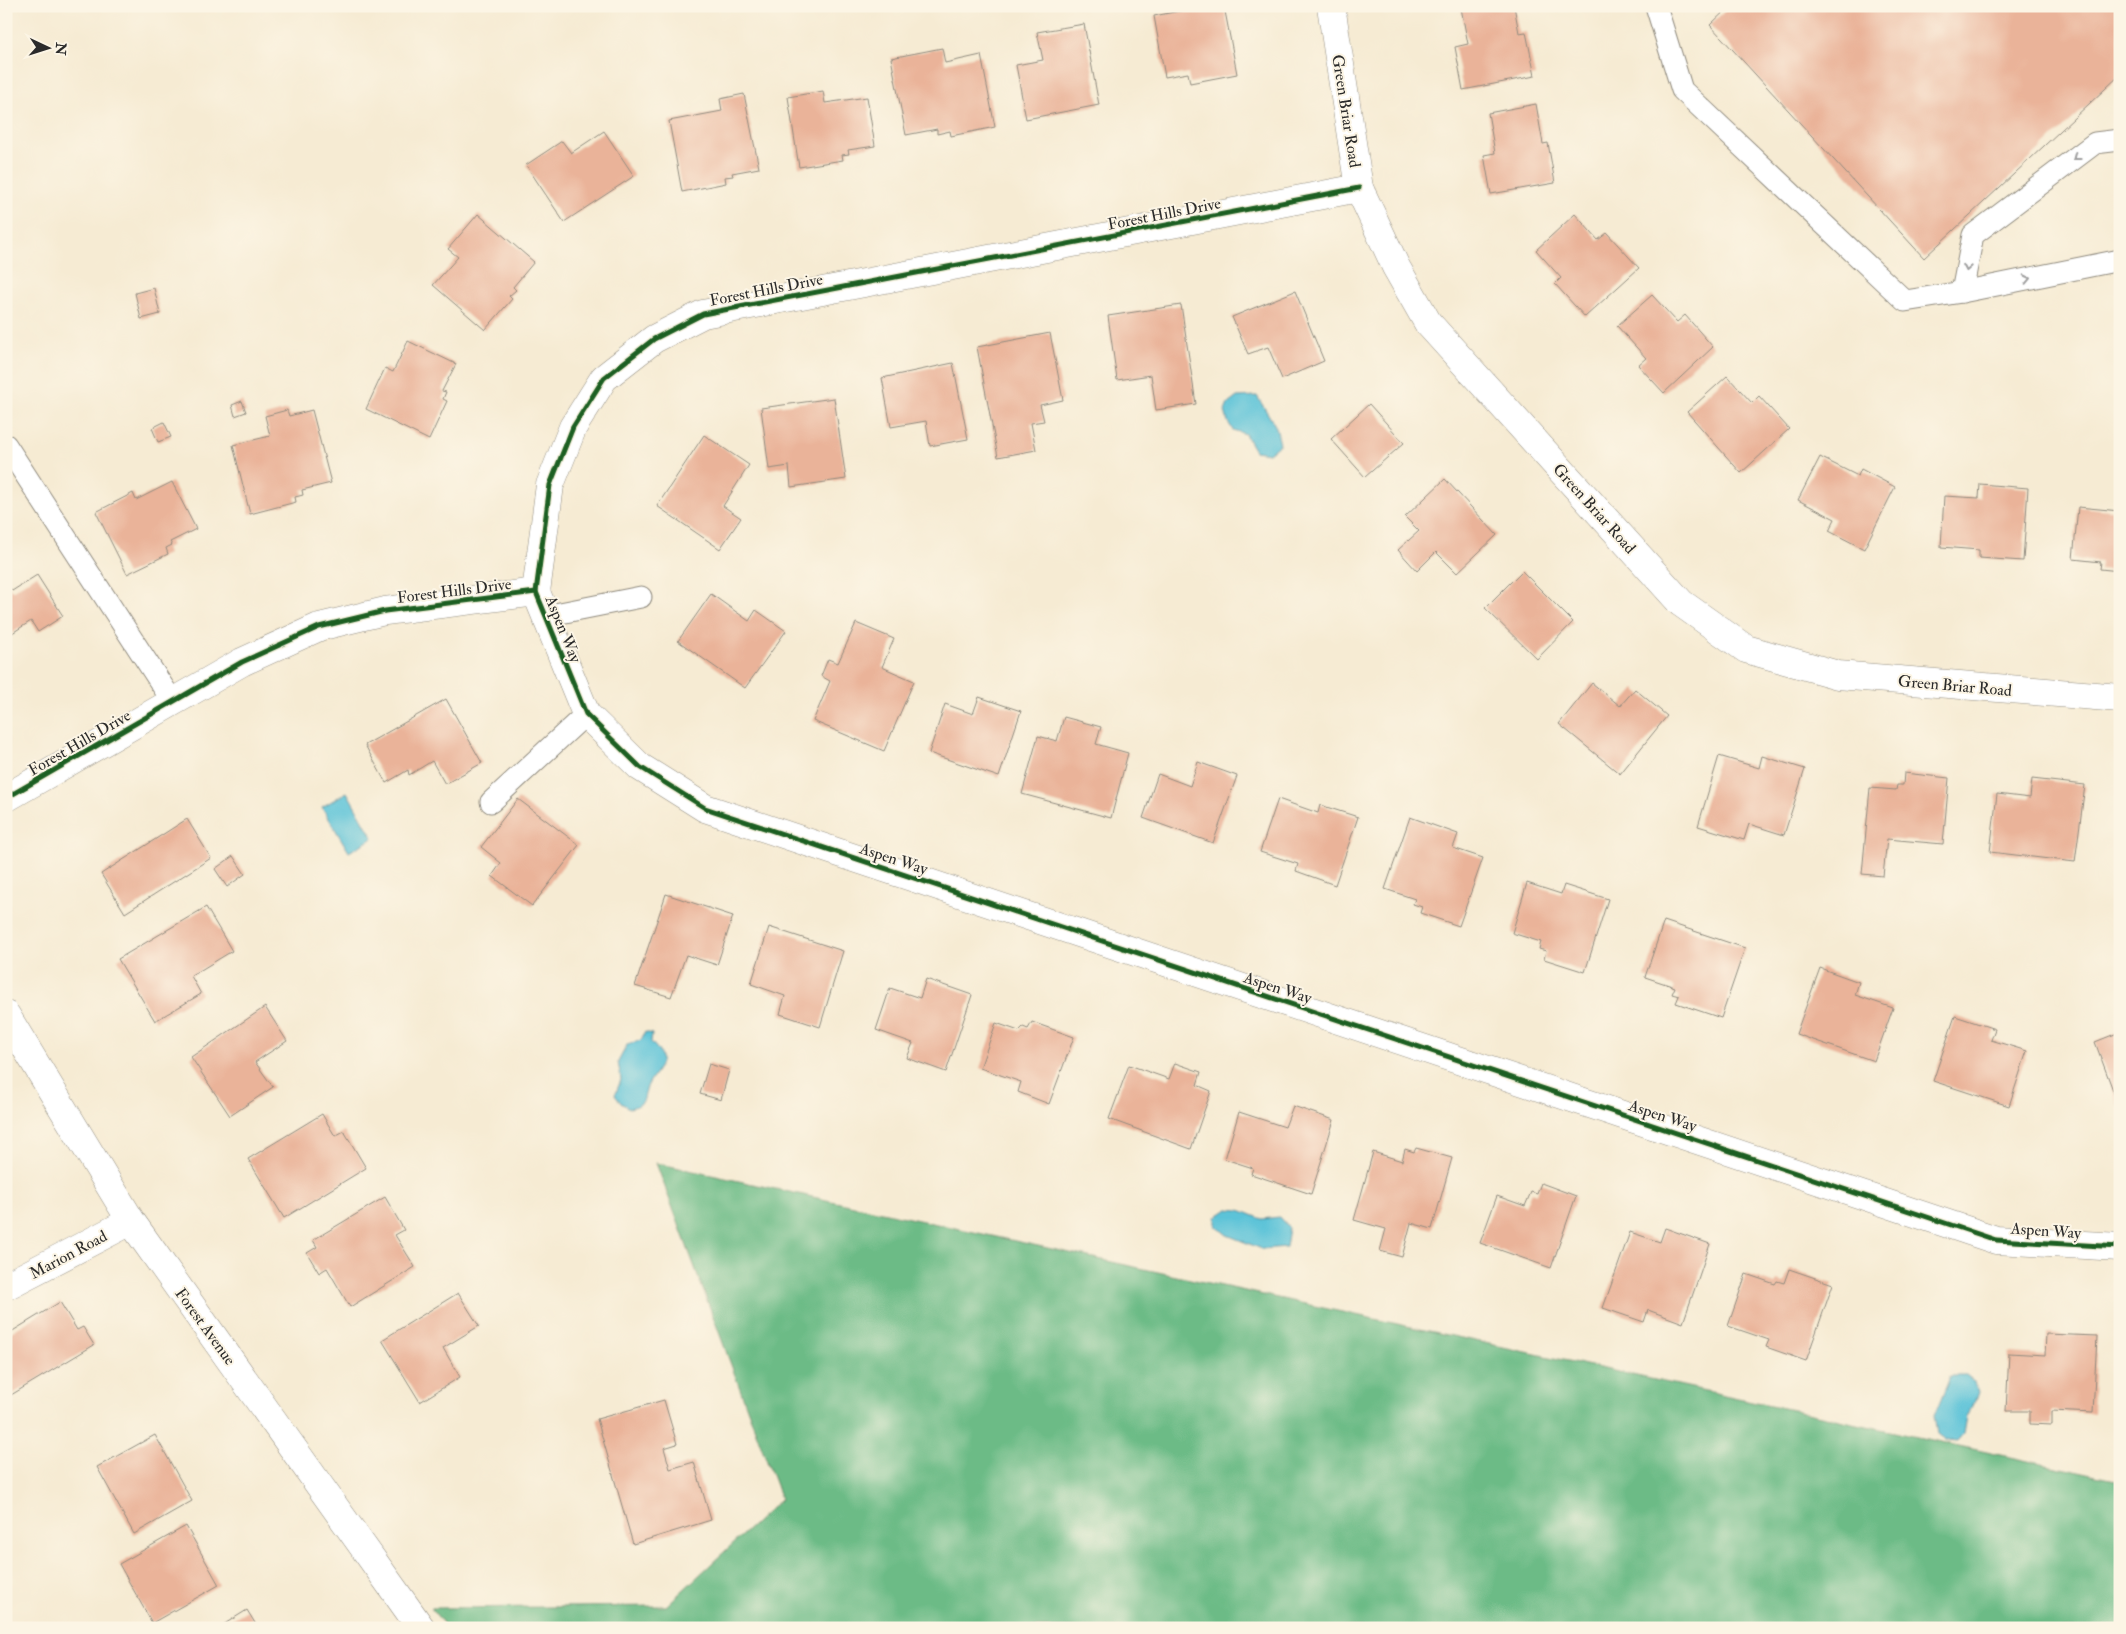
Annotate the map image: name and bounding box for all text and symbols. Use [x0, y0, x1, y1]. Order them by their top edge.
north arrow [22, 22, 72, 72]
text: N [52, 41, 69, 56]
street label: Green Briar Road [1327, 53, 1365, 169]
one-way arrow [2072, 151, 2082, 160]
street label: Forest Hills Drive [1106, 193, 1223, 235]
one-way arrow [1962, 263, 1972, 272]
street label: Forest Hills Drive [708, 269, 825, 311]
one-way arrow [2023, 274, 2032, 285]
street label: Green Briar Road [1549, 459, 1640, 558]
street label: Forest Hills Drive [396, 574, 513, 608]
street label: Aspen Way [539, 592, 586, 667]
street label: Green Briar Road [1897, 671, 2013, 701]
street label: Forest Hills Drive [25, 705, 135, 780]
street label: Aspen Way [856, 838, 931, 881]
street label: Aspen Way [1240, 967, 1315, 1010]
street label: Aspen Way [1625, 1095, 1700, 1138]
street label: Aspen Way [2009, 1218, 2083, 1244]
street label: Marion Road [26, 1226, 111, 1284]
street label: Forest Avenue [171, 1284, 240, 1369]

